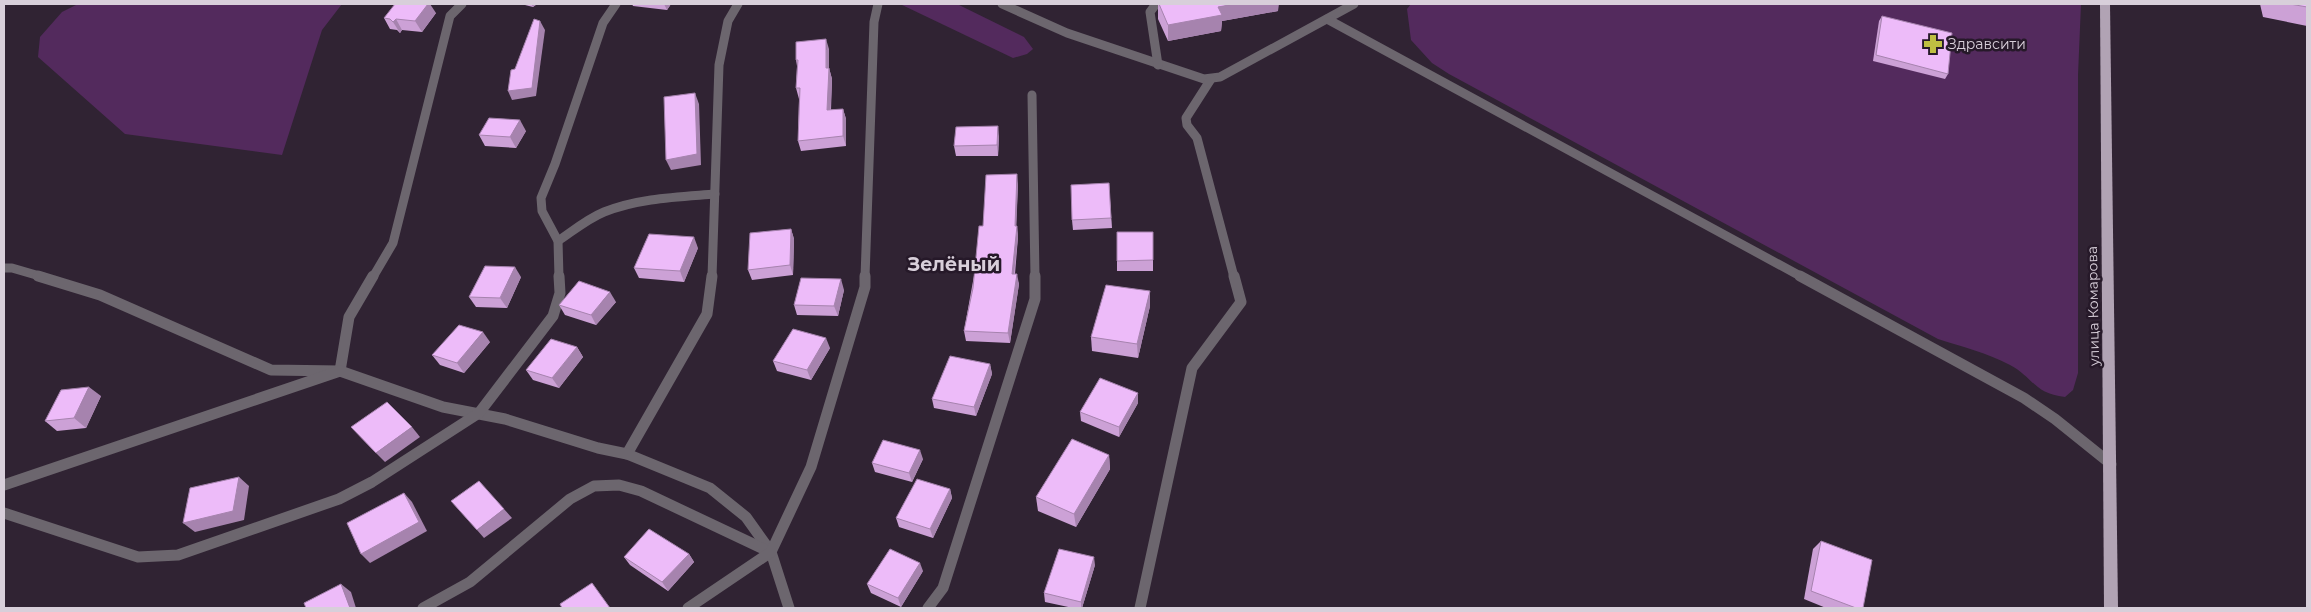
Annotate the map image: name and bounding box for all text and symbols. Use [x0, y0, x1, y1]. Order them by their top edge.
pharmacy icon: Здравсити [1922, 33, 1944, 55]
place label: Здравсити [1948, 35, 2026, 53]
street label: улица Комарова [2083, 246, 2103, 367]
district label: Зелёный [907, 253, 1000, 276]

